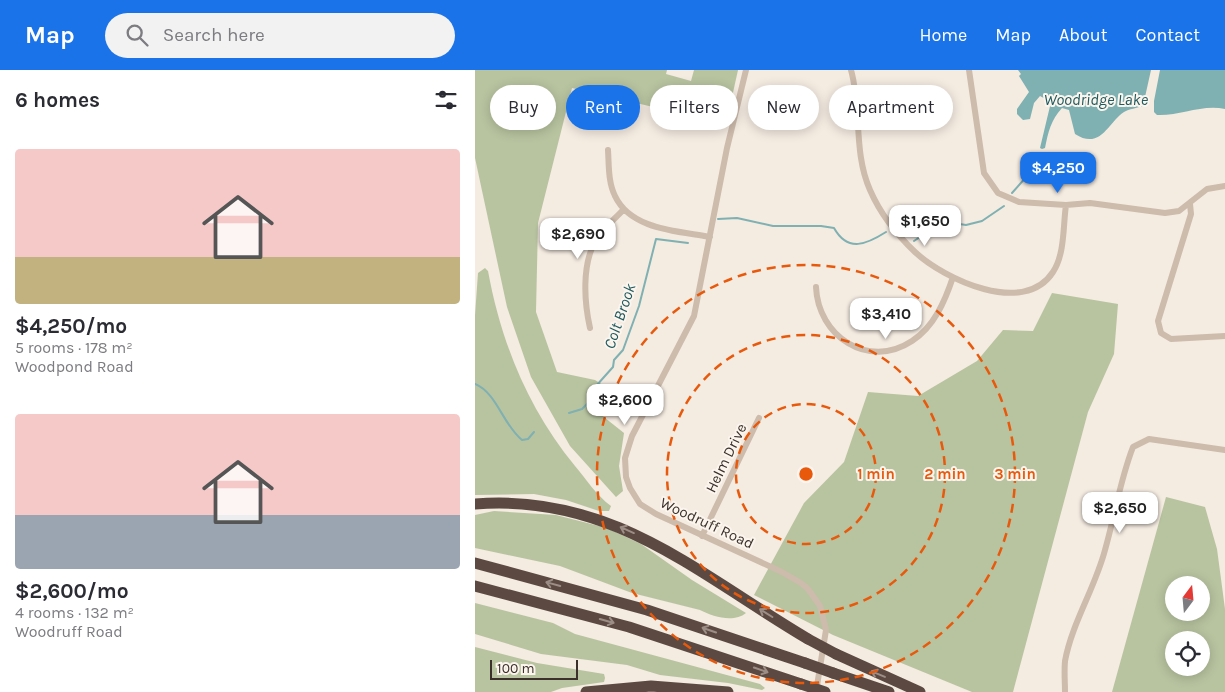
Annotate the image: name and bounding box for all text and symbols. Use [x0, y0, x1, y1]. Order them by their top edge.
search box [105, 13, 455, 58]
text: Map [25, 21, 75, 49]
icon: search [123, 21, 151, 49]
text: Search here [163, 24, 265, 46]
text: Home [919, 24, 967, 46]
text: Map [995, 24, 1031, 46]
text: About [1059, 24, 1108, 46]
text: Contact [1136, 24, 1200, 46]
chip: Buy [490, 85, 556, 130]
chip: Rent [566, 85, 640, 130]
chip: Filters [650, 85, 738, 130]
chip: New [748, 85, 819, 130]
chip: Apartment [829, 85, 953, 130]
icon: filters [432, 86, 460, 114]
text: 6 homes [15, 88, 100, 112]
water label: Woodridge Lake [1044, 90, 1149, 109]
pin: $4,250 [1017, 152, 1099, 194]
text: $4,250 [1031, 158, 1085, 177]
icon: home [193, 182, 283, 272]
pin: $1,650 [884, 204, 966, 247]
text: $1,650 [900, 211, 950, 230]
pin: $2,690 [537, 218, 619, 260]
text: $2,690 [551, 224, 605, 243]
water label: Colt Brook [599, 280, 640, 351]
pin: $3,410 [845, 298, 927, 340]
text: $3,410 [861, 304, 911, 323]
text: $4,250/mo [15, 314, 127, 338]
text: 5 rooms · 178 m² [15, 338, 133, 357]
text: Woodpond Road [15, 357, 134, 376]
pin: $2,600 [584, 384, 666, 426]
text: $2,600 [598, 390, 652, 409]
street label: Helm Drive [702, 421, 750, 495]
icon: home [193, 447, 283, 537]
centre of rings [797, 465, 815, 483]
text: 1 min [857, 465, 895, 483]
text: 2 min [924, 465, 966, 483]
text: 3 min [994, 465, 1036, 483]
pin: $2,650 [1079, 492, 1161, 534]
street label: Woodruff Road [657, 493, 757, 553]
text: $2,650 [1093, 498, 1147, 517]
one-way arrow [620, 524, 635, 534]
north arrow [1165, 576, 1210, 621]
map controls [1165, 576, 1210, 676]
one-way arrow [546, 578, 562, 588]
text: $2,600/mo [15, 579, 129, 603]
text: 4 rooms · 132 m² [15, 603, 134, 622]
one-way arrow [760, 608, 774, 618]
one-way arrow [598, 617, 614, 626]
text: Woodruff Road [15, 622, 123, 641]
one-way arrow [702, 625, 717, 634]
button: locate [1165, 631, 1210, 676]
scale bar [490, 657, 577, 680]
text: 100 m [497, 660, 535, 677]
one-way arrow [753, 666, 769, 675]
one-way arrow [871, 668, 886, 678]

